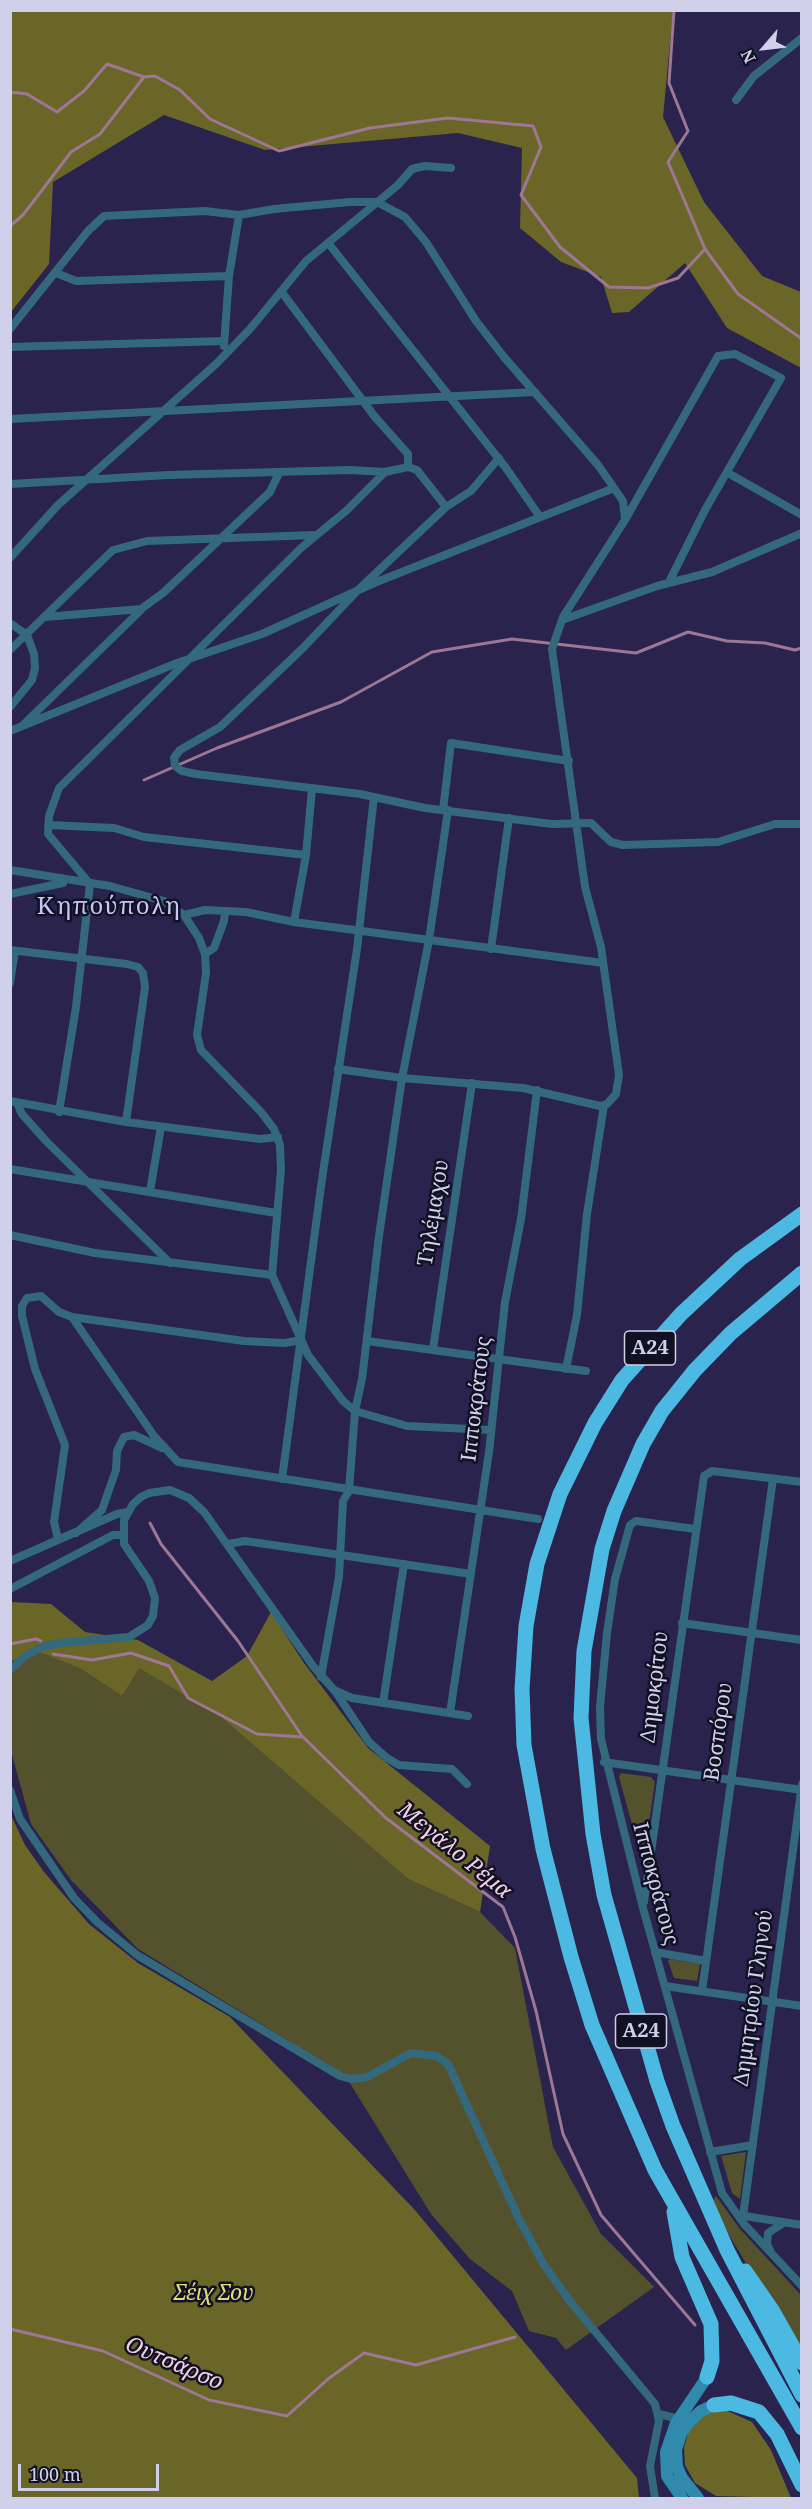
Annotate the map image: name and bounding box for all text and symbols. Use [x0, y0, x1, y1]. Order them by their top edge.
north arrow [734, 18, 794, 78]
text: N [735, 46, 761, 67]
district label: Κηπούπολη [37, 893, 181, 921]
street label: Τηλέμαχου [413, 1158, 455, 1268]
road number: Α24 [624, 1331, 676, 1365]
street label: Ιπποκράτους [457, 1335, 497, 1463]
street label: Δημοκρίτου [636, 1630, 674, 1744]
street label: Βοσπόρου [700, 1681, 738, 1783]
water label: Μεγάλο Ρέμα [392, 1797, 516, 1905]
street label: Ιπποκράτους [627, 1820, 683, 1948]
street label: Δημητρίου Γληνού [729, 1908, 779, 2088]
road number: Α24 [616, 2014, 666, 2048]
park label: Σέιχ Σου [175, 2281, 253, 2307]
water label: Ουτσάρσο [121, 2332, 227, 2396]
scale bar [21, 2452, 162, 2490]
text: 100 m [29, 2462, 81, 2486]

